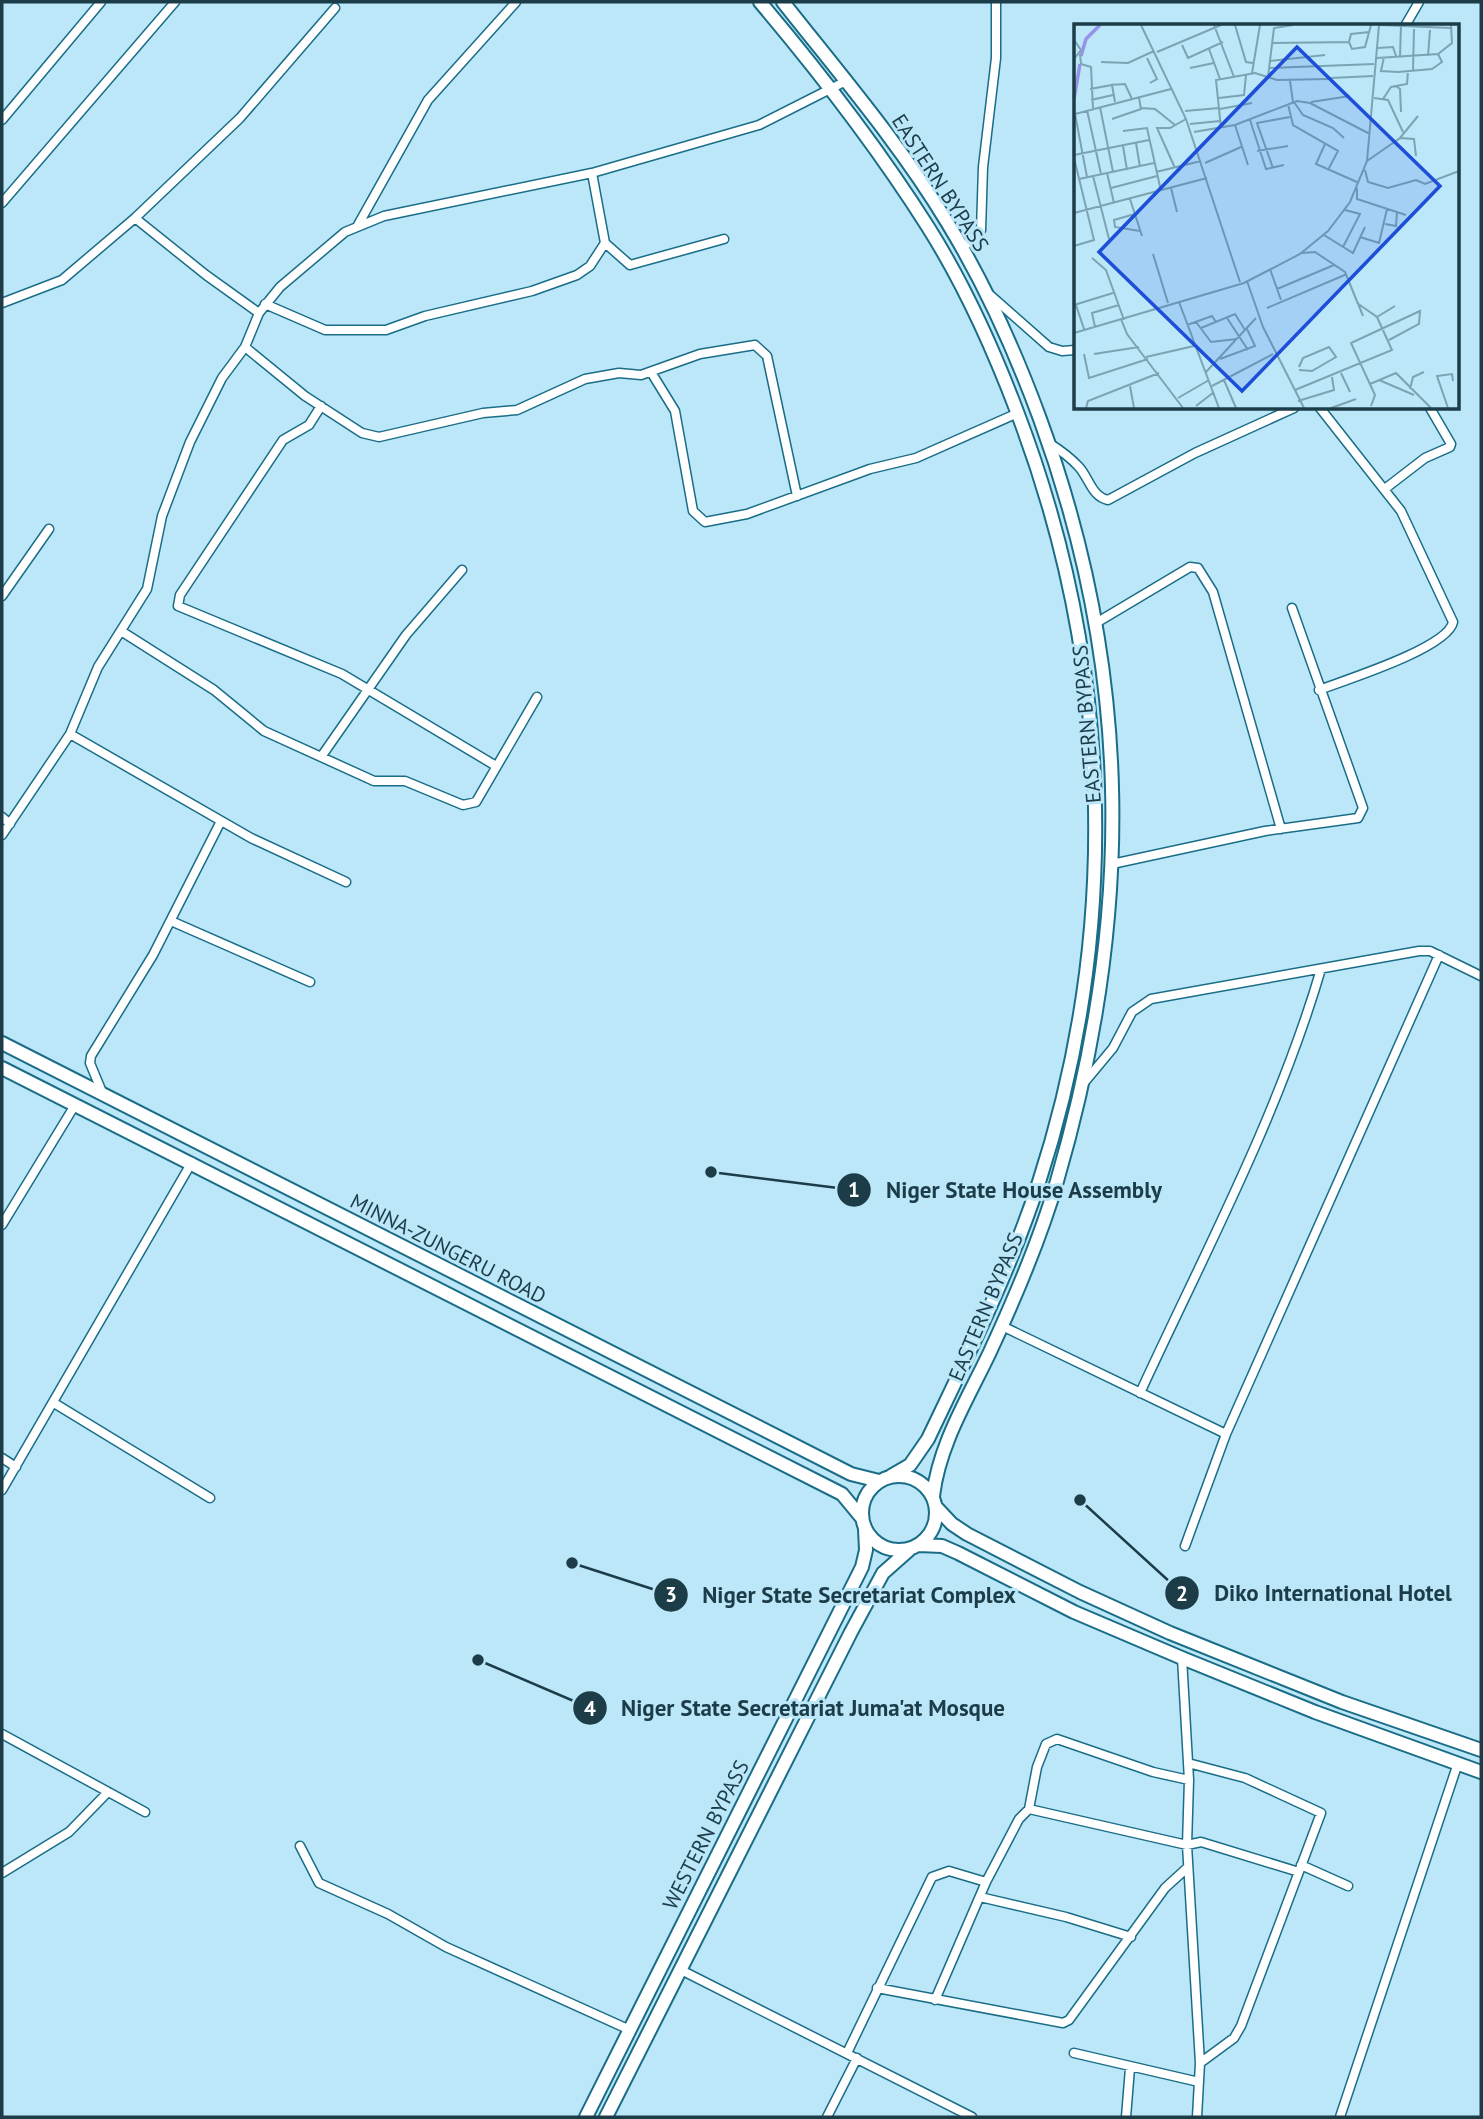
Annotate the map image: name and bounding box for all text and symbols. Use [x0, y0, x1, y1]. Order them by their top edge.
inset map [1074, 24, 1458, 410]
street label: EASTERN BYPASS [886, 109, 995, 257]
street label: EASTERN BYPASS [1066, 644, 1107, 804]
callout: Niger State House Assembly [837, 1168, 1176, 1212]
text: Niger State House Assembly [886, 1175, 1163, 1204]
text: 1 [848, 1176, 860, 1203]
street label: MINNA-ZUNGERU ROAD [346, 1187, 551, 1310]
street label: EASTERN BYPASS [942, 1228, 1029, 1385]
callout: Diko International Hotel [1165, 1571, 1466, 1615]
callout: Niger State Secretariat Complex [653, 1573, 1030, 1617]
text: Diko International Hotel [1214, 1578, 1452, 1607]
text: Niger State Secretariat Complex [702, 1580, 1016, 1609]
text: 2 [1176, 1580, 1188, 1607]
text: 3 [665, 1581, 677, 1608]
callout: Niger State Secretariat Juma'at Mosque [572, 1686, 1019, 1730]
text: Niger State Secretariat Juma'at Mosque [621, 1693, 1005, 1722]
text: 4 [584, 1695, 596, 1722]
street label: WESTERN BYPASS [656, 1756, 755, 1914]

